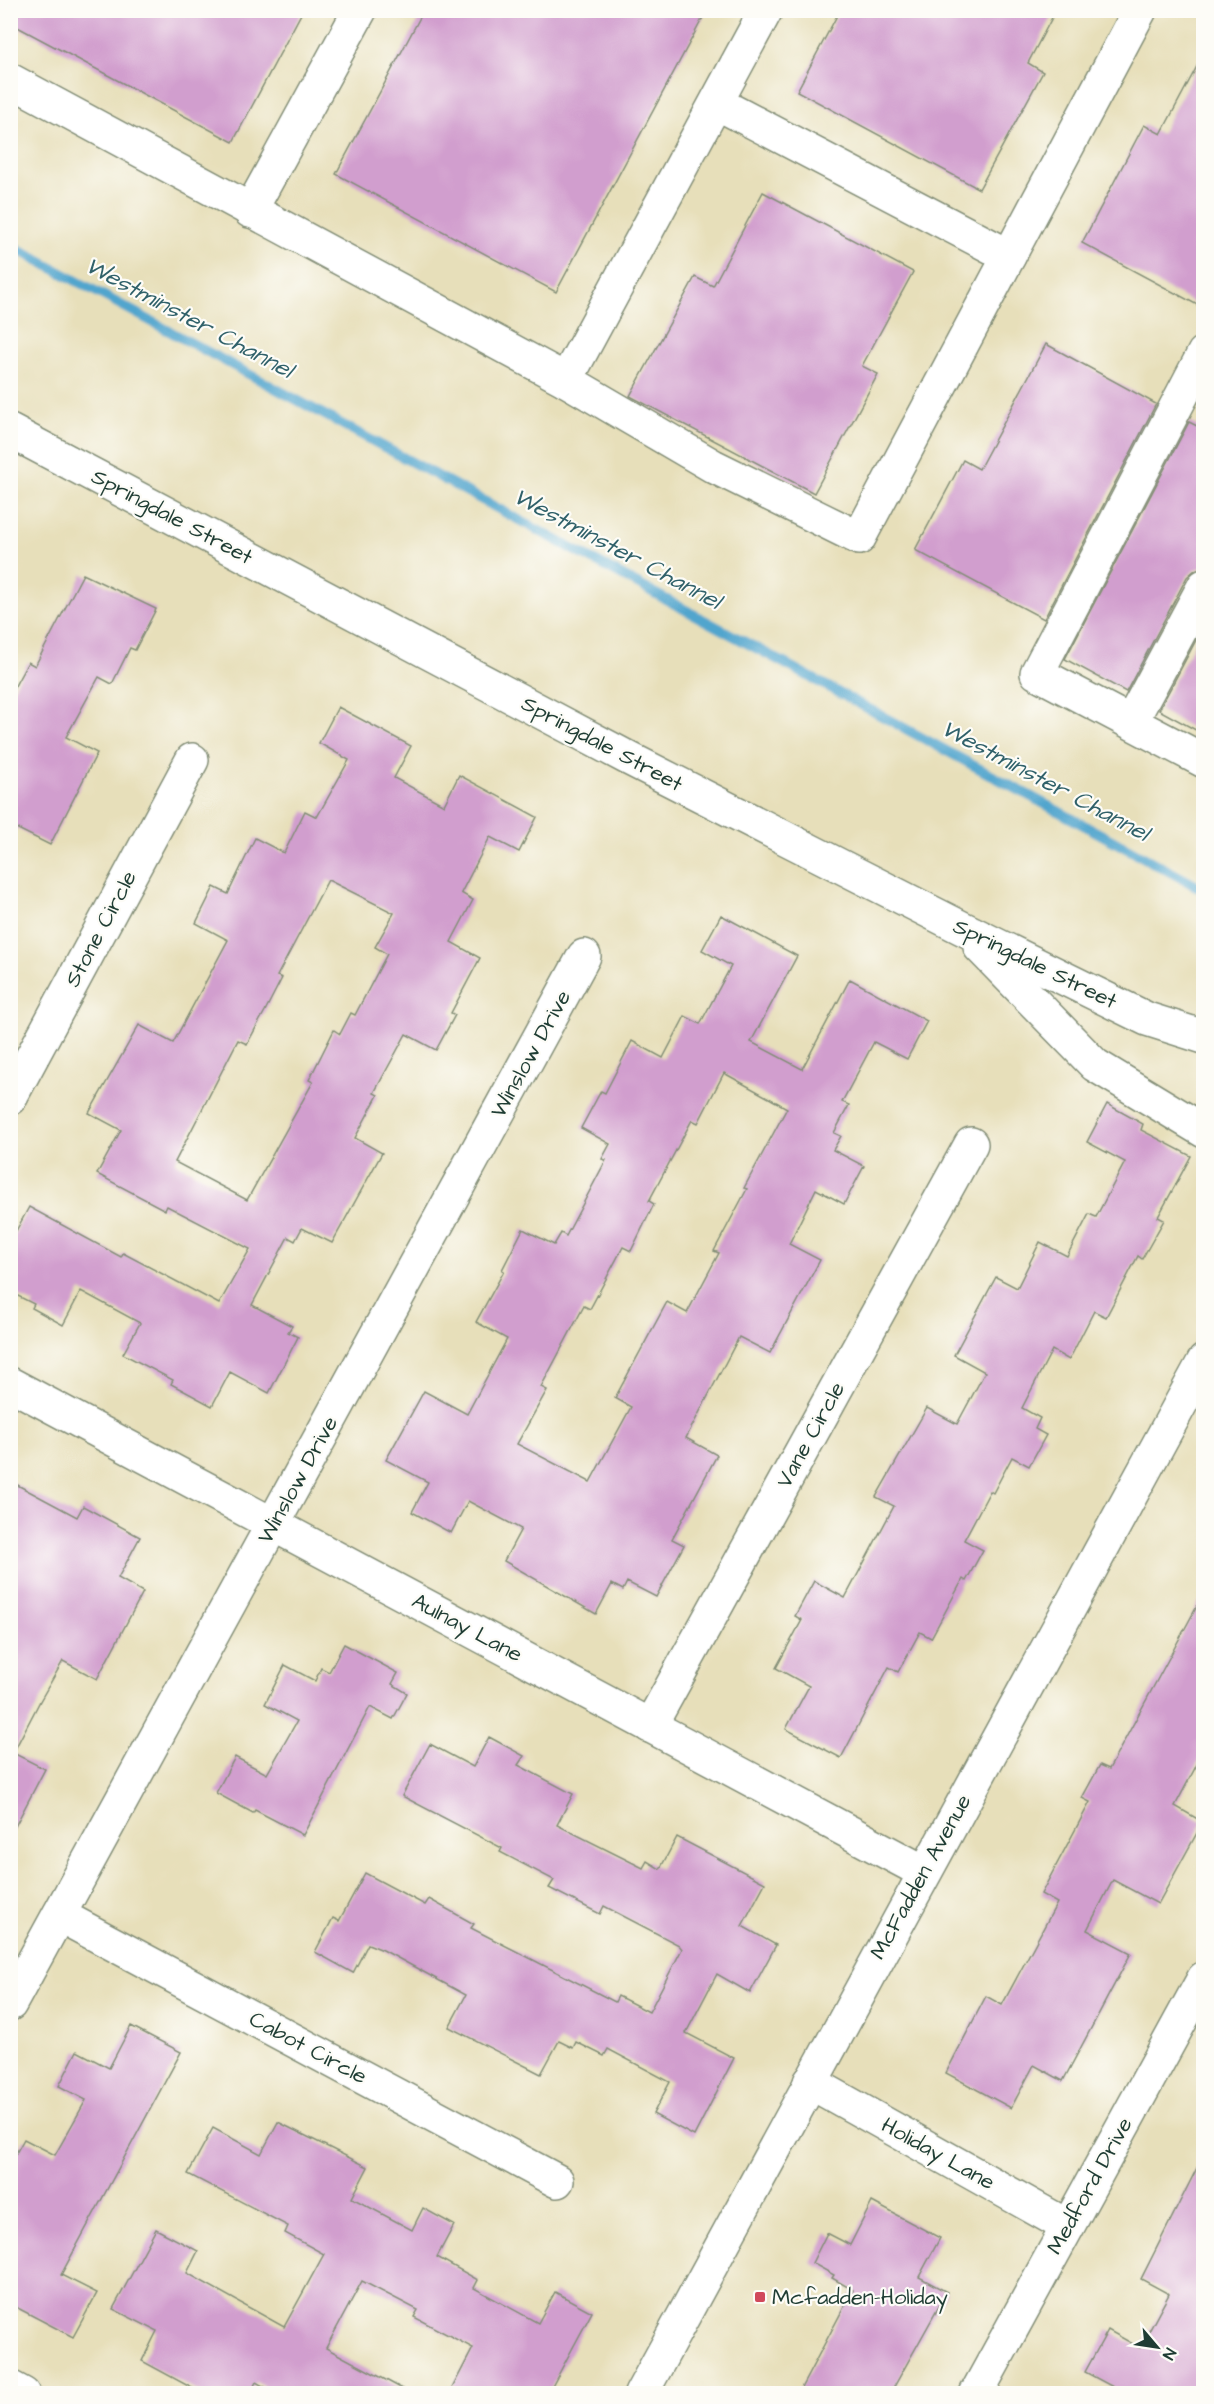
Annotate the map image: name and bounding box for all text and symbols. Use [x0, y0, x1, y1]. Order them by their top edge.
water label: Westminster Channel [79, 249, 302, 389]
street label: Springdale Street [85, 461, 258, 574]
water label: Westminster Channel [507, 480, 730, 620]
street label: Springdale Street [515, 688, 688, 801]
water label: Westminster Channel [935, 712, 1158, 852]
street label: Stone Circle [57, 865, 145, 993]
street label: Springdale Street [947, 911, 1122, 1018]
street label: Winslow Drive [483, 985, 579, 1123]
street label: Vane Circle [769, 1376, 853, 1494]
street label: Winslow Drive [250, 1411, 346, 1549]
street label: Aulnay Lane [406, 1586, 528, 1671]
street label: McFadden Avenue [863, 1789, 979, 1965]
street label: Cabot Circle [244, 2004, 373, 2092]
street label: Holiday Lane [875, 2110, 1000, 2199]
street label: Medford Drive [1040, 2112, 1140, 2260]
place label: Mcfadden-Holiday [772, 2282, 948, 2314]
marker: Mcfadden-Holiday [753, 2290, 767, 2304]
north arrow [1127, 2317, 1187, 2377]
text: N [1157, 2344, 1181, 2364]

